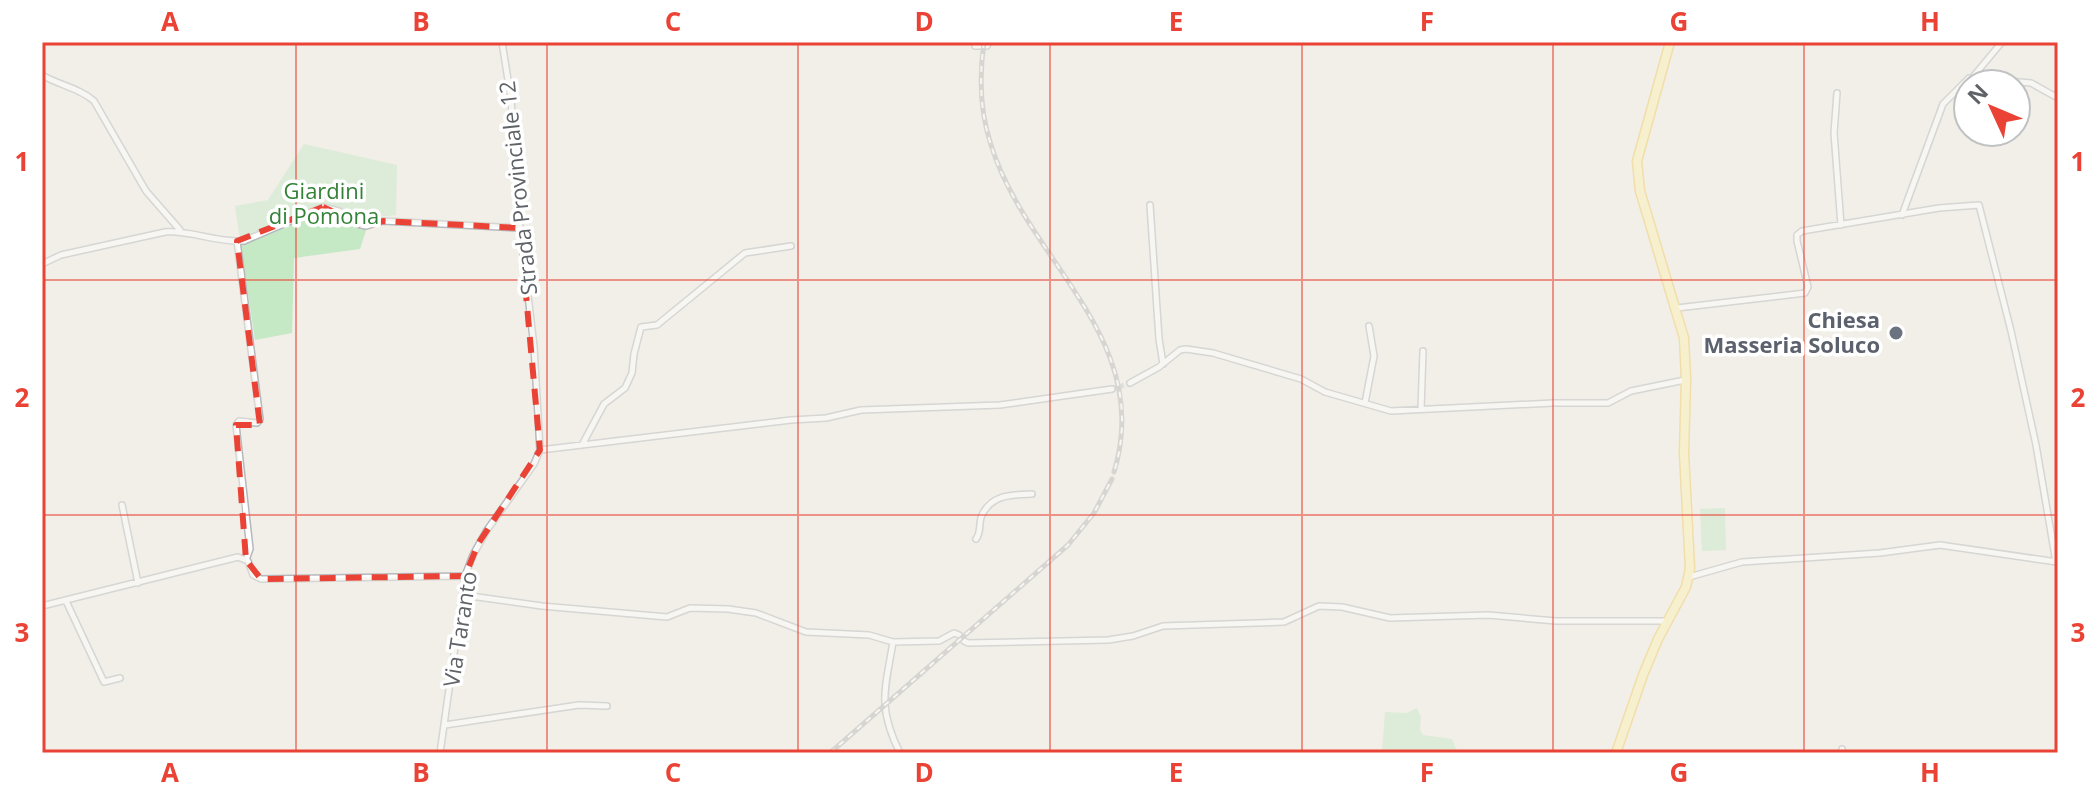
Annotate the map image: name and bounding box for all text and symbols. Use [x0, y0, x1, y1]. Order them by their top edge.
text: A [161, 3, 179, 39]
text: B [412, 3, 430, 39]
text: C [665, 3, 681, 39]
text: D [914, 3, 934, 39]
text: E [1169, 3, 1183, 39]
text: F [1420, 3, 1434, 39]
text: G [1670, 3, 1688, 39]
text: H [1920, 3, 1940, 39]
north arrow [1952, 68, 2032, 148]
text: N [1960, 77, 1994, 110]
street label: Strada Provinciale 12 [491, 80, 543, 297]
text: 1 [15, 143, 29, 179]
text: 1 [2071, 143, 2085, 179]
park label: Giardini di Pomona [269, 175, 379, 230]
place label: Chiesa Masseria Soluco [1704, 304, 1880, 359]
marker: Chiesa Masseria Soluco [1887, 324, 1905, 342]
text: 2 [15, 379, 30, 415]
text: 2 [2071, 379, 2086, 415]
street label: Via Taranto [435, 569, 483, 689]
text: 3 [15, 614, 29, 650]
text: 3 [2071, 614, 2085, 650]
text: A [161, 754, 179, 790]
text: B [412, 754, 430, 790]
text: C [665, 754, 681, 790]
text: D [914, 754, 934, 790]
text: E [1169, 754, 1183, 790]
text: F [1420, 754, 1434, 790]
text: G [1670, 754, 1688, 790]
text: H [1920, 754, 1940, 790]

